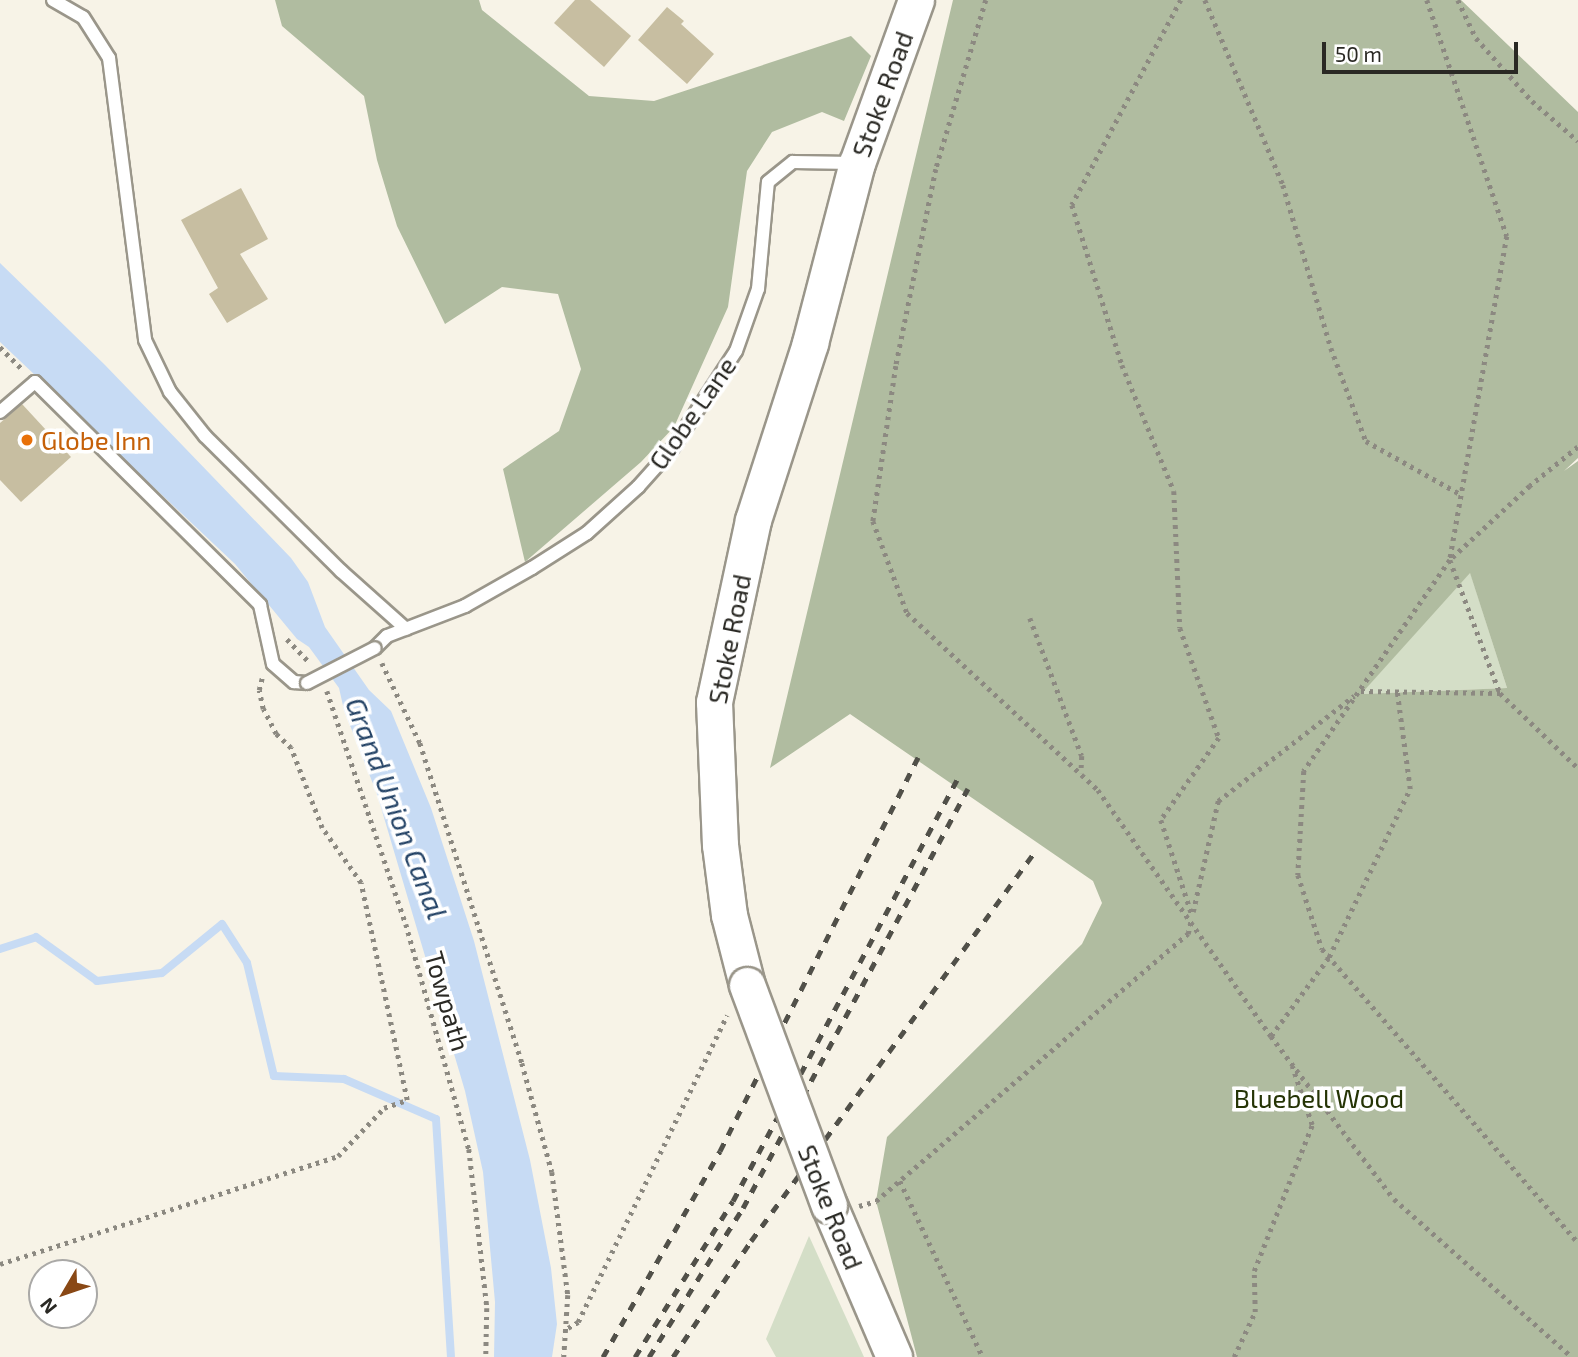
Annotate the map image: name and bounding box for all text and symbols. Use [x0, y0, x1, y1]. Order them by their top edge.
street label: Stoke Road [845, 27, 919, 161]
scale bar [1326, 28, 1522, 72]
text: 50 m [1335, 41, 1382, 66]
street label: Globe Lane [642, 351, 742, 475]
place label: Globe Inn [41, 424, 151, 456]
marker: Globe Inn [19, 432, 35, 448]
street label: Stoke Road [701, 571, 757, 707]
water label: Grand Union Canal [339, 692, 455, 924]
street label: Towpath [419, 947, 477, 1055]
park label: Bluebell Wood [1233, 1082, 1405, 1114]
street label: Stoke Road [792, 1140, 870, 1274]
north arrow [28, 1259, 98, 1329]
text: N [35, 1294, 61, 1319]

